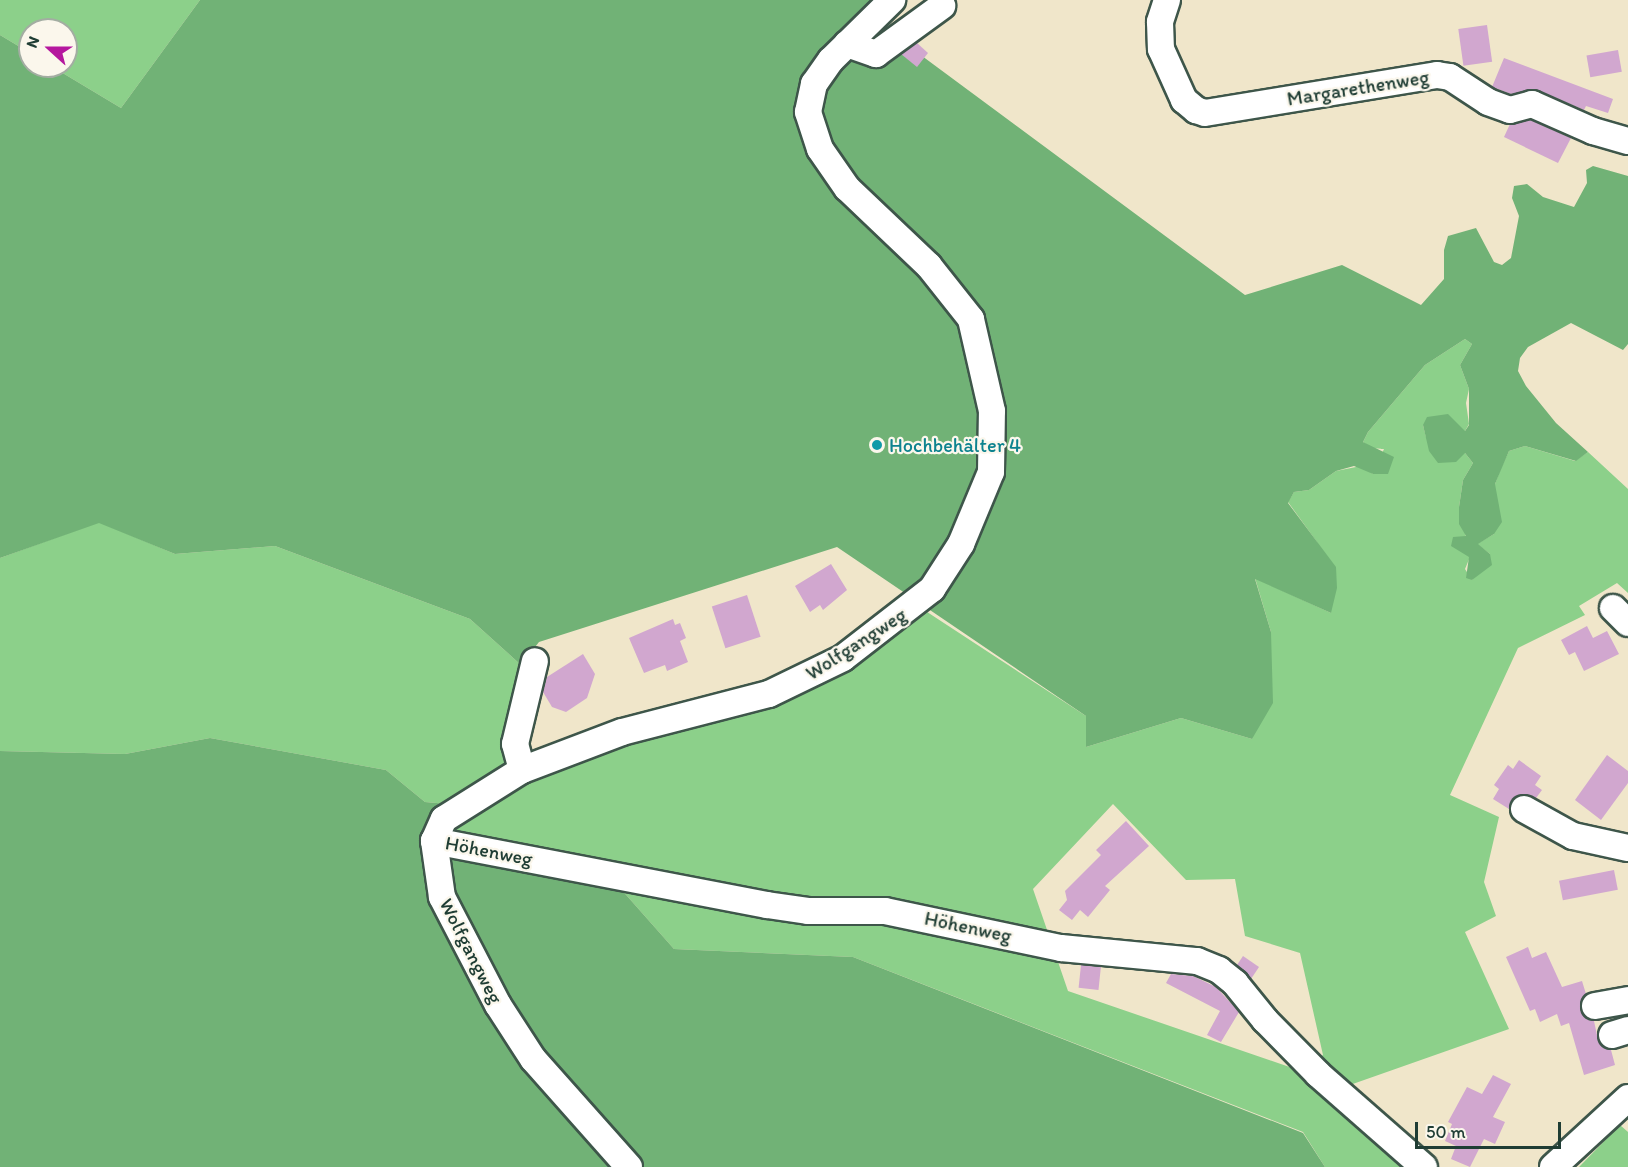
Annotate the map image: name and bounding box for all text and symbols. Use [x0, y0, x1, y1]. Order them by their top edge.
north arrow [18, 18, 78, 78]
text: N [22, 34, 43, 51]
street label: Margarethenweg [1285, 65, 1431, 111]
place label: Hochbehälter 4 [889, 433, 1021, 457]
marker: Hochbehälter 4 [870, 438, 884, 452]
street label: Wolfgangweg [801, 603, 911, 685]
street label: Höhenweg [443, 831, 535, 871]
street label: Wolfgangweg [434, 894, 508, 1008]
street label: Höhenweg [922, 906, 1014, 948]
scale bar [1418, 1110, 1564, 1148]
text: 50 m [1426, 1121, 1466, 1143]

